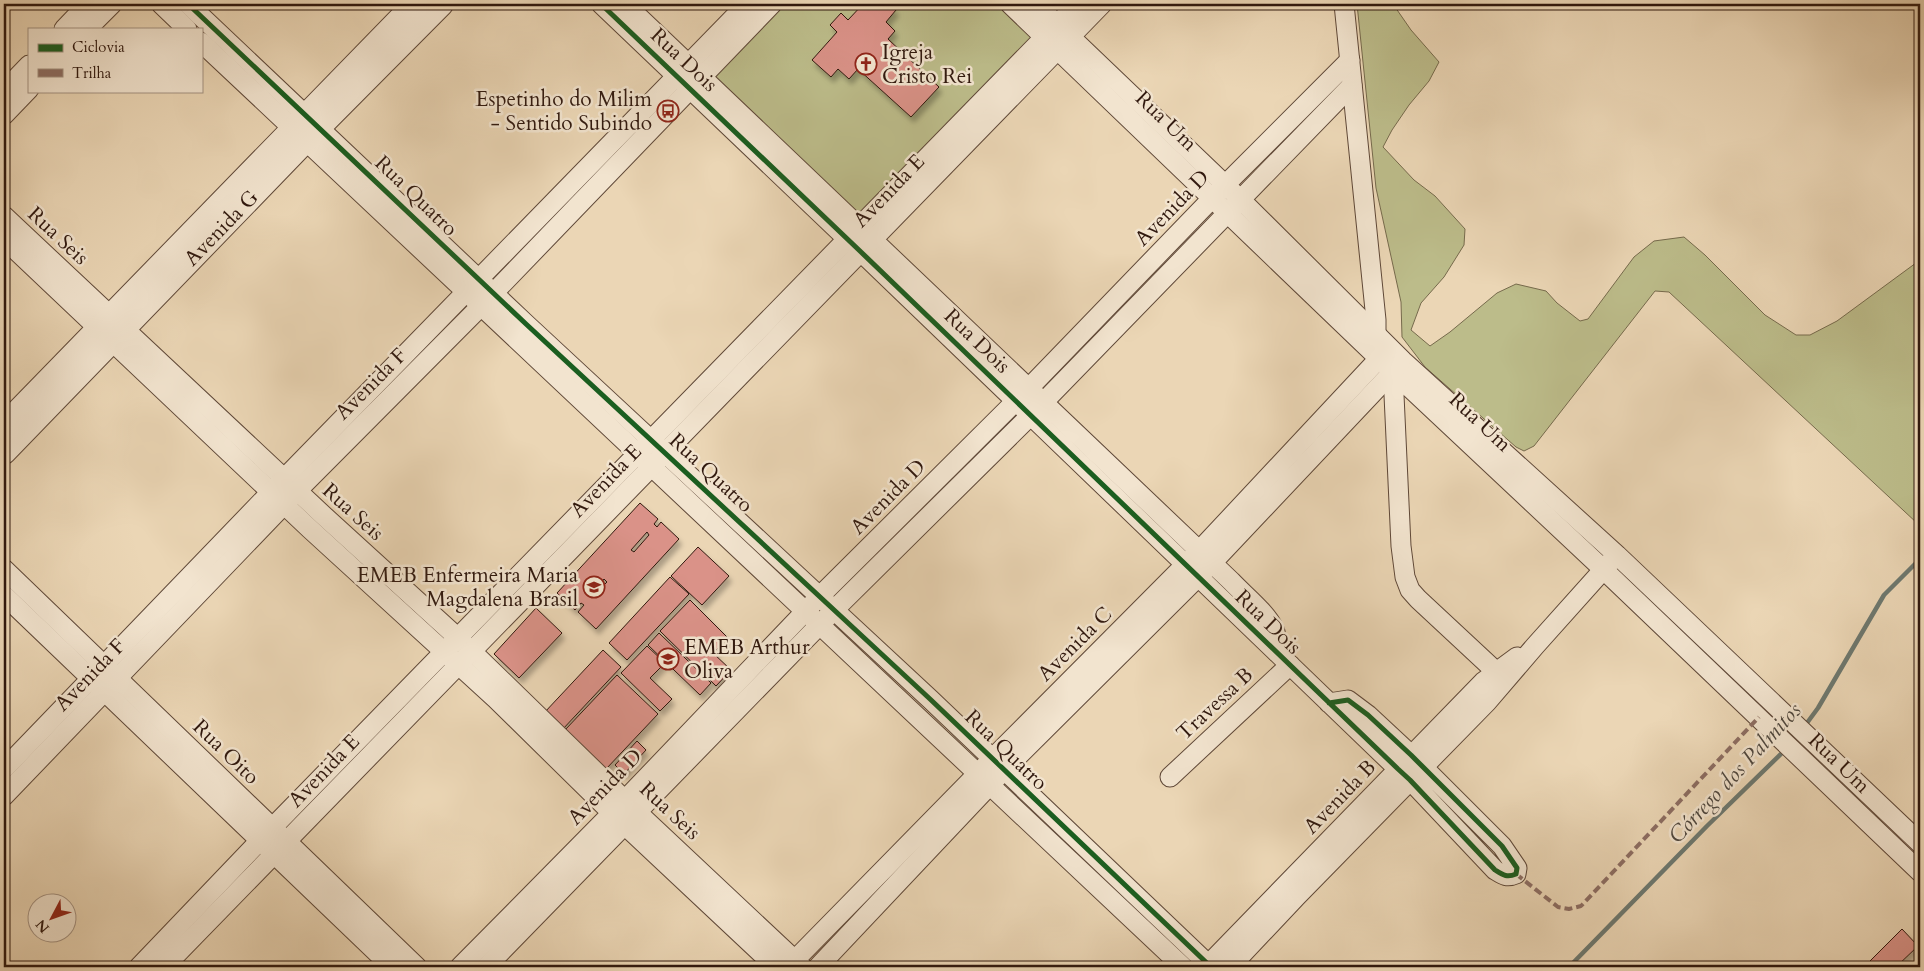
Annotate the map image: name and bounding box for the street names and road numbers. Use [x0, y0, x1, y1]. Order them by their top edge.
street label: Rua Dois [644, 21, 724, 99]
street label: Rua Um [1129, 84, 1203, 158]
street label: Avenida E [847, 148, 931, 234]
street label: Rua Quatro [368, 149, 464, 243]
street label: Avenida D [1128, 163, 1216, 253]
street label: Avenida G [177, 183, 265, 272]
street label: Rua Seis [21, 200, 95, 272]
street label: Rua Dois [937, 302, 1017, 380]
street label: Avenida F [329, 342, 413, 426]
street label: Rua Um [1442, 386, 1518, 459]
street label: Rua Quatro [663, 427, 759, 519]
street label: Avenida E [564, 438, 648, 524]
street label: Avenida D [844, 453, 932, 541]
street label: Rua Seis [316, 477, 390, 547]
street label: Rua Dois [1228, 583, 1308, 661]
street label: Avenida C [1031, 600, 1119, 688]
street label: Avenida F [48, 632, 132, 718]
street label: Travessa B [1170, 661, 1260, 747]
street label: Rua Quatro [958, 703, 1054, 797]
street label: Rua Oito [186, 713, 266, 791]
street label: Rua Um [1802, 726, 1876, 800]
street label: Avenida E [282, 728, 366, 814]
street label: Avenida D [561, 742, 649, 832]
street label: Avenida B [1297, 753, 1383, 841]
street label: Rua Seis [633, 775, 707, 847]

